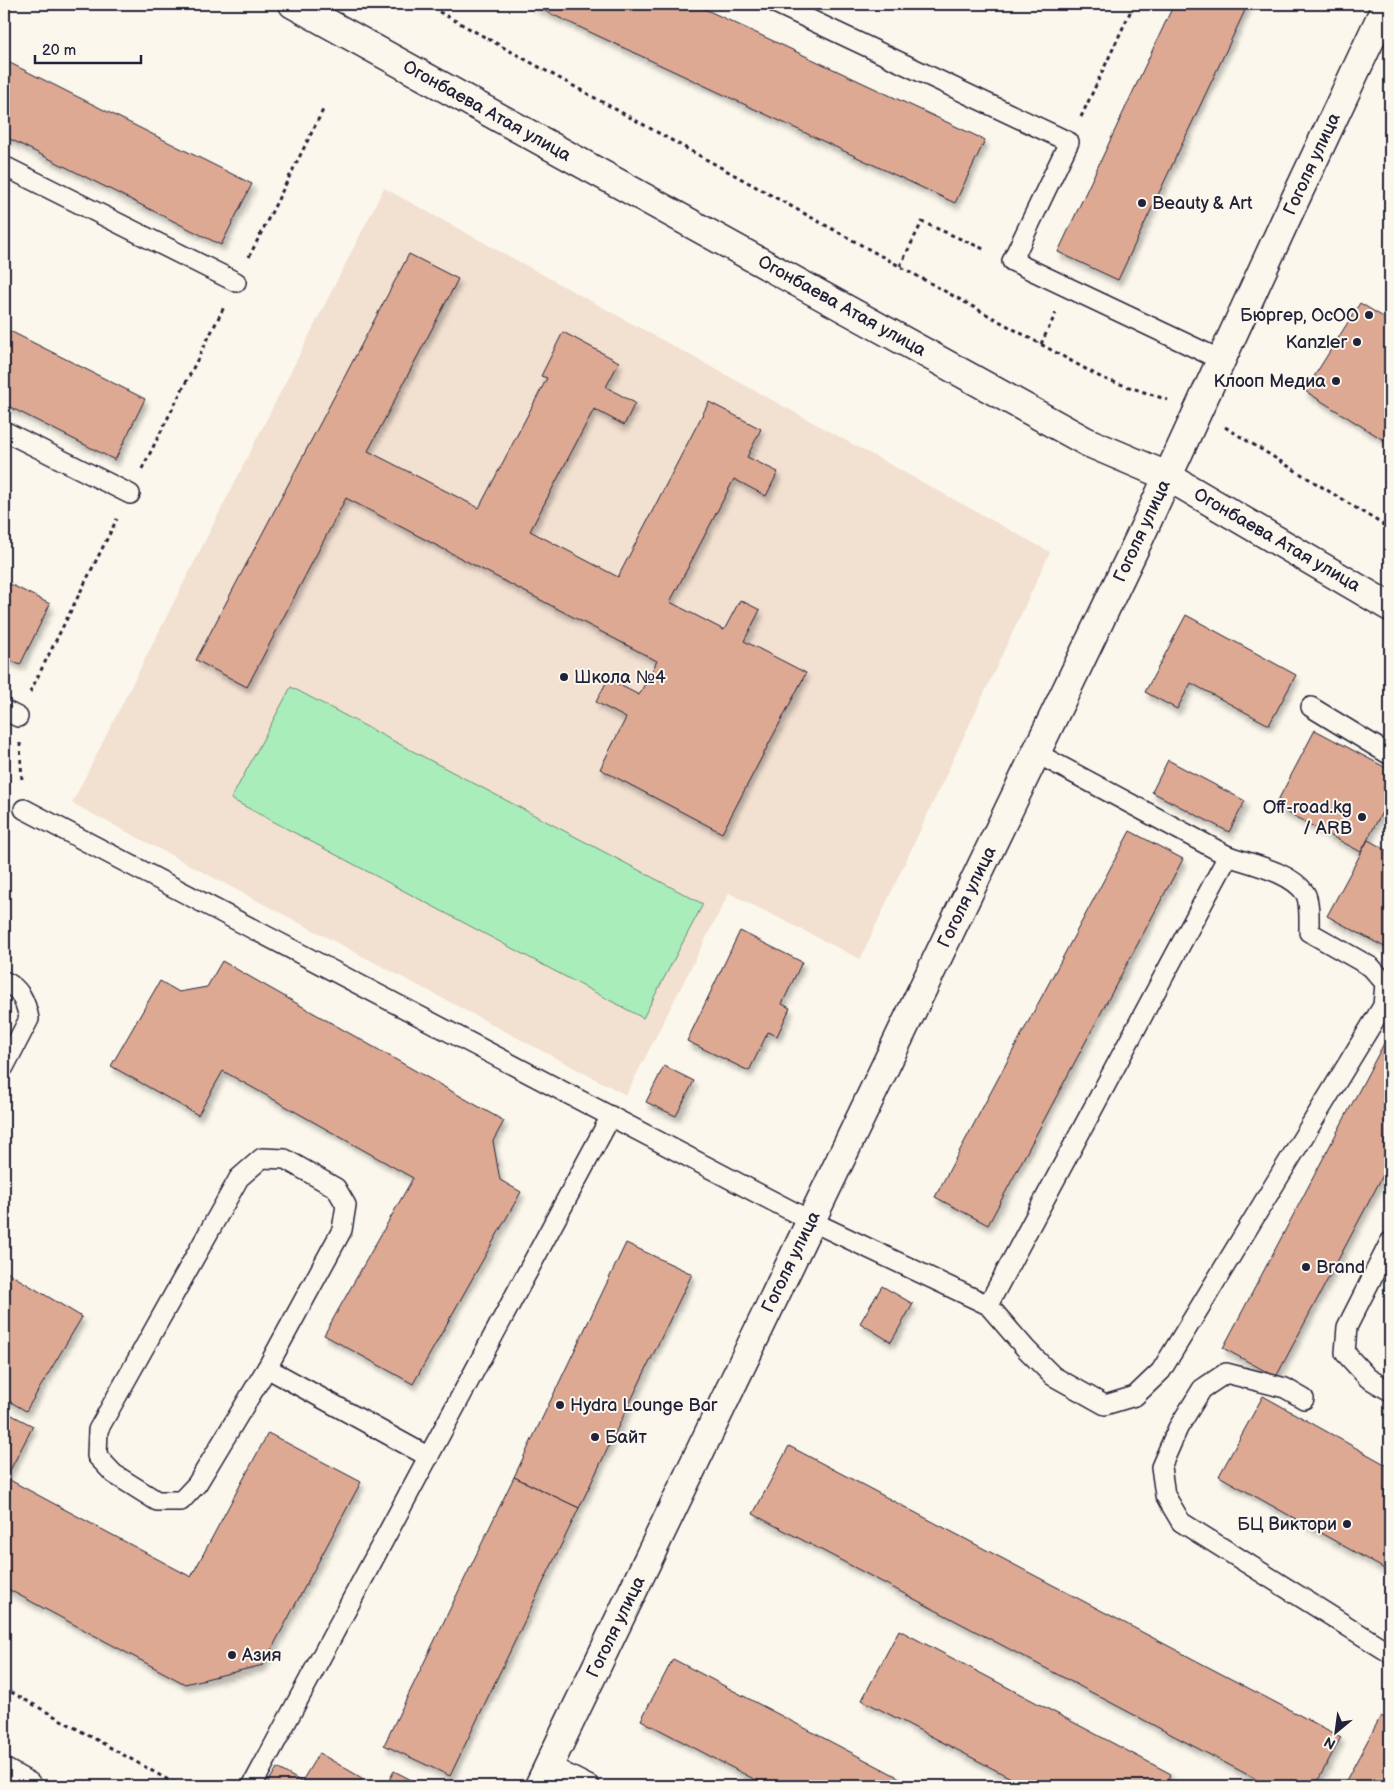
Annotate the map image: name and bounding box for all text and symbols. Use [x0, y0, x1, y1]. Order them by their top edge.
scale bar [35, 32, 141, 64]
text: 20 m [42, 41, 76, 60]
street label: Огонбаева Атая улица [399, 56, 575, 166]
street label: Гоголя улица [1279, 109, 1345, 218]
place label: Beauty & Art [1152, 193, 1253, 214]
marker: Beauty & Art [1136, 197, 1148, 209]
street label: Огонбаева Атая улица [754, 251, 930, 361]
place label: Бюргер, ОсОО [1240, 305, 1359, 326]
marker: Бюргер, ОсОО [1363, 309, 1375, 321]
place label: Kanzler [1286, 332, 1347, 353]
marker: Kanzler [1351, 336, 1363, 348]
place label: Клооп Медиа [1213, 371, 1326, 392]
marker: Клооп Медиа [1330, 375, 1342, 387]
street label: Гоголя улица [1109, 476, 1175, 585]
street label: Огонбаева Атая улица [1190, 484, 1364, 596]
place label: Школа №4 [574, 667, 666, 688]
marker: Школа №4 [558, 671, 570, 683]
place label: Off-road.kg / ARB [1263, 797, 1352, 839]
marker: Off-road.kg / ARB [1356, 811, 1368, 823]
street label: Гоголя улица [933, 843, 1001, 951]
street label: Гоголя улица [757, 1208, 825, 1316]
place label: Brand [1316, 1257, 1365, 1278]
marker: Brand [1300, 1261, 1312, 1273]
place label: Hydra Lounge Bar [570, 1395, 718, 1416]
marker: Hydra Lounge Bar [554, 1399, 566, 1411]
place label: Байт [605, 1427, 647, 1448]
marker: Байт [589, 1431, 601, 1443]
place label: БЦ Виктори [1237, 1514, 1337, 1535]
marker: БЦ Виктори [1341, 1518, 1353, 1530]
street label: Гоголя улица [582, 1573, 650, 1681]
place label: Азия [241, 1645, 282, 1666]
marker: Азия [226, 1649, 238, 1661]
north arrow [1312, 1708, 1362, 1758]
text: N [1321, 1733, 1339, 1753]

